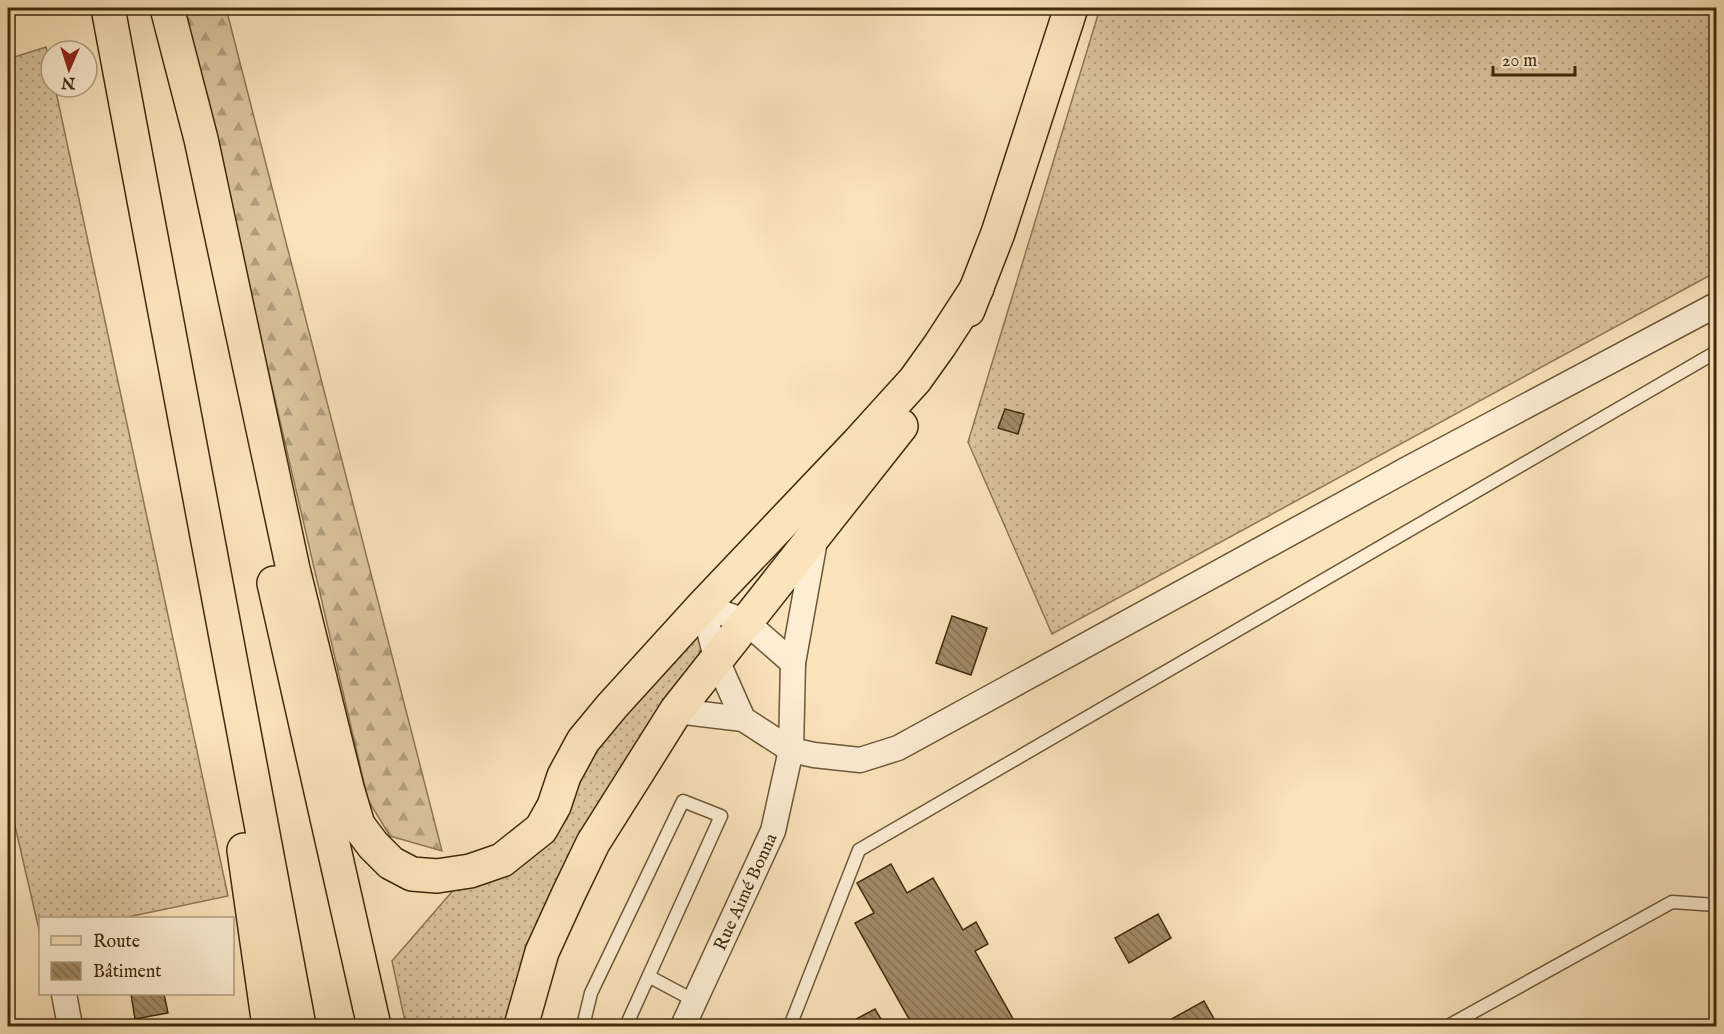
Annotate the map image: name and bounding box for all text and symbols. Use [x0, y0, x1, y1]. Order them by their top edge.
north arrow [39, 39, 99, 99]
scale bar [1493, 39, 1576, 77]
text: 20 m [1502, 50, 1537, 73]
text: N [61, 72, 77, 92]
street label: Rue Aimé Bonna [709, 830, 783, 955]
legend [39, 917, 234, 995]
text: Route [93, 931, 140, 954]
text: Bâtiment [93, 961, 162, 984]

